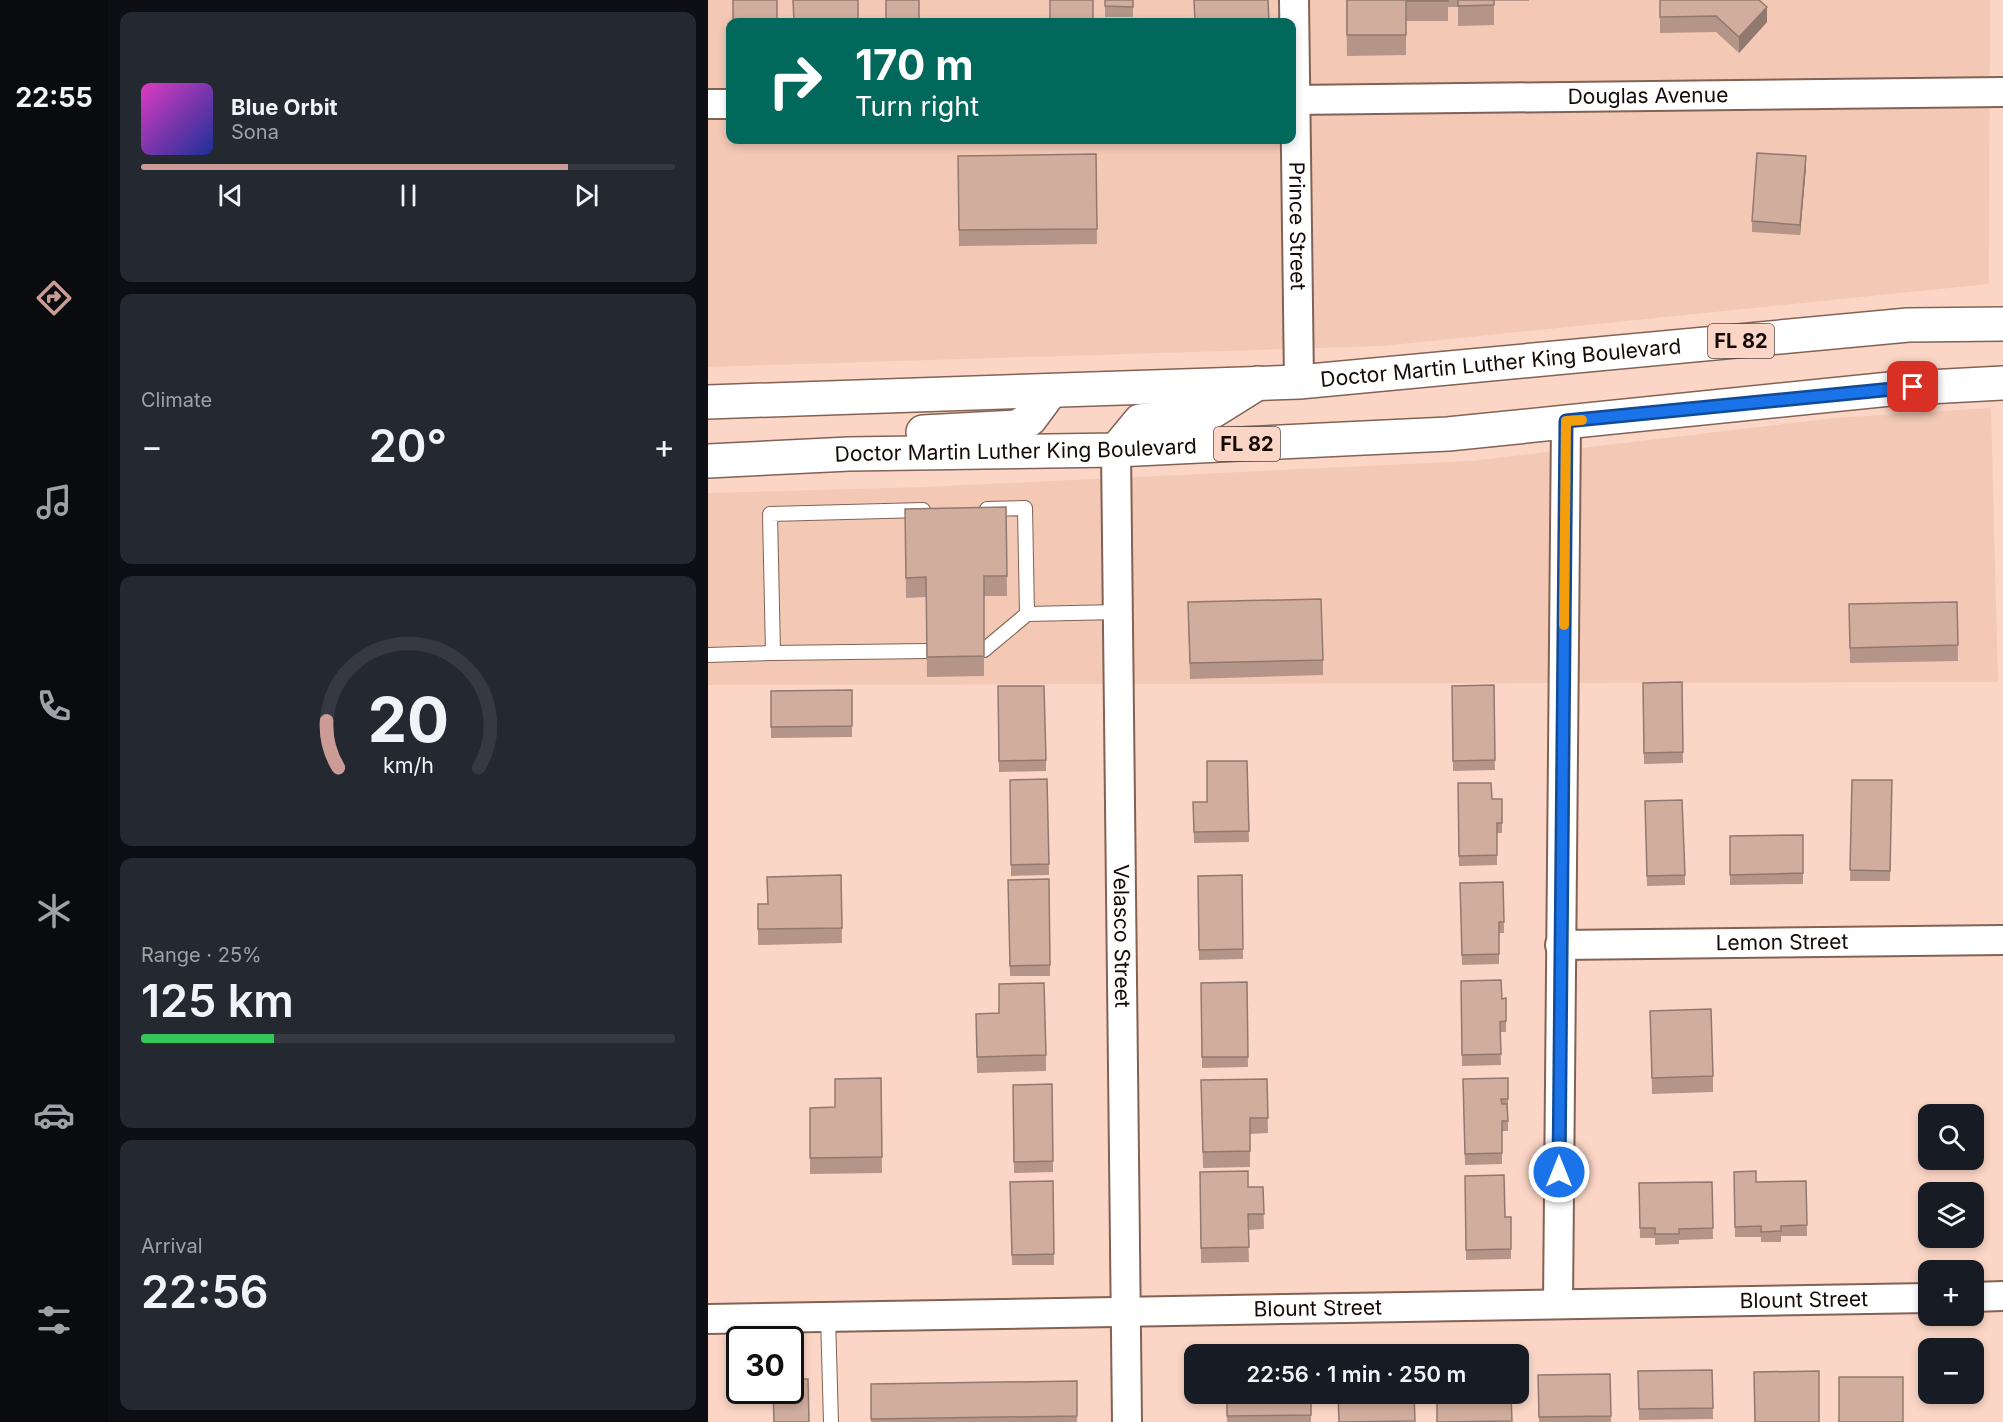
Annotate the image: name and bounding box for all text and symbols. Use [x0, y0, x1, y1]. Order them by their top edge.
text: 170 m [855, 39, 973, 90]
icon: right [756, 42, 834, 120]
text: 22:55 [15, 81, 93, 114]
street label: Douglas Avenue [1567, 82, 1728, 109]
text: Turn right [855, 90, 979, 123]
text: Blue Orbit [231, 94, 338, 120]
text: Sona [231, 120, 279, 144]
street label: Prince Street [1284, 162, 1311, 291]
icon: previous [214, 179, 247, 212]
icon: pause [392, 179, 425, 212]
icon: next [570, 179, 603, 212]
icon: directions [33, 277, 75, 319]
road number: FL 82 [1708, 324, 1774, 358]
street label: Doctor Martin Luther King Boulevard [1319, 333, 1682, 392]
pin [1887, 361, 1938, 412]
icon: arrive [1896, 370, 1929, 403]
text: Climate [141, 388, 212, 412]
text: 20° [369, 418, 447, 473]
text: − [141, 426, 163, 466]
text: + [653, 426, 675, 466]
road number: FL 82 [1214, 427, 1280, 461]
street label: Doctor Martin Luther King Boulevard [834, 433, 1197, 467]
icon: music [33, 481, 75, 523]
text: 20 [367, 682, 449, 757]
icon: phone [33, 685, 75, 727]
text: km/h [383, 752, 433, 778]
street label: Velasco Street [1109, 864, 1135, 1008]
icon: climate [33, 890, 75, 932]
street label: Lemon Street [1715, 929, 1849, 955]
text: Range · 25% [141, 943, 262, 967]
text: 125 km [141, 973, 294, 1028]
icon: car [33, 1094, 75, 1136]
map controls [1918, 1104, 1984, 1404]
button: search [1918, 1104, 1984, 1170]
position arrow [1527, 1140, 1591, 1204]
button: layers [1918, 1182, 1984, 1248]
text: Arrival [141, 1234, 203, 1258]
button: + [1918, 1260, 1984, 1326]
text: 22:56 [141, 1264, 269, 1319]
street label: Blount Street [1739, 1286, 1868, 1313]
street label: Blount Street [1254, 1294, 1382, 1322]
icon: filters [33, 1299, 75, 1341]
speed limit sign: 30 [726, 1326, 804, 1404]
button: − [1918, 1338, 1984, 1404]
text: 22:56 · 1 min · 250 m [1247, 1361, 1466, 1387]

